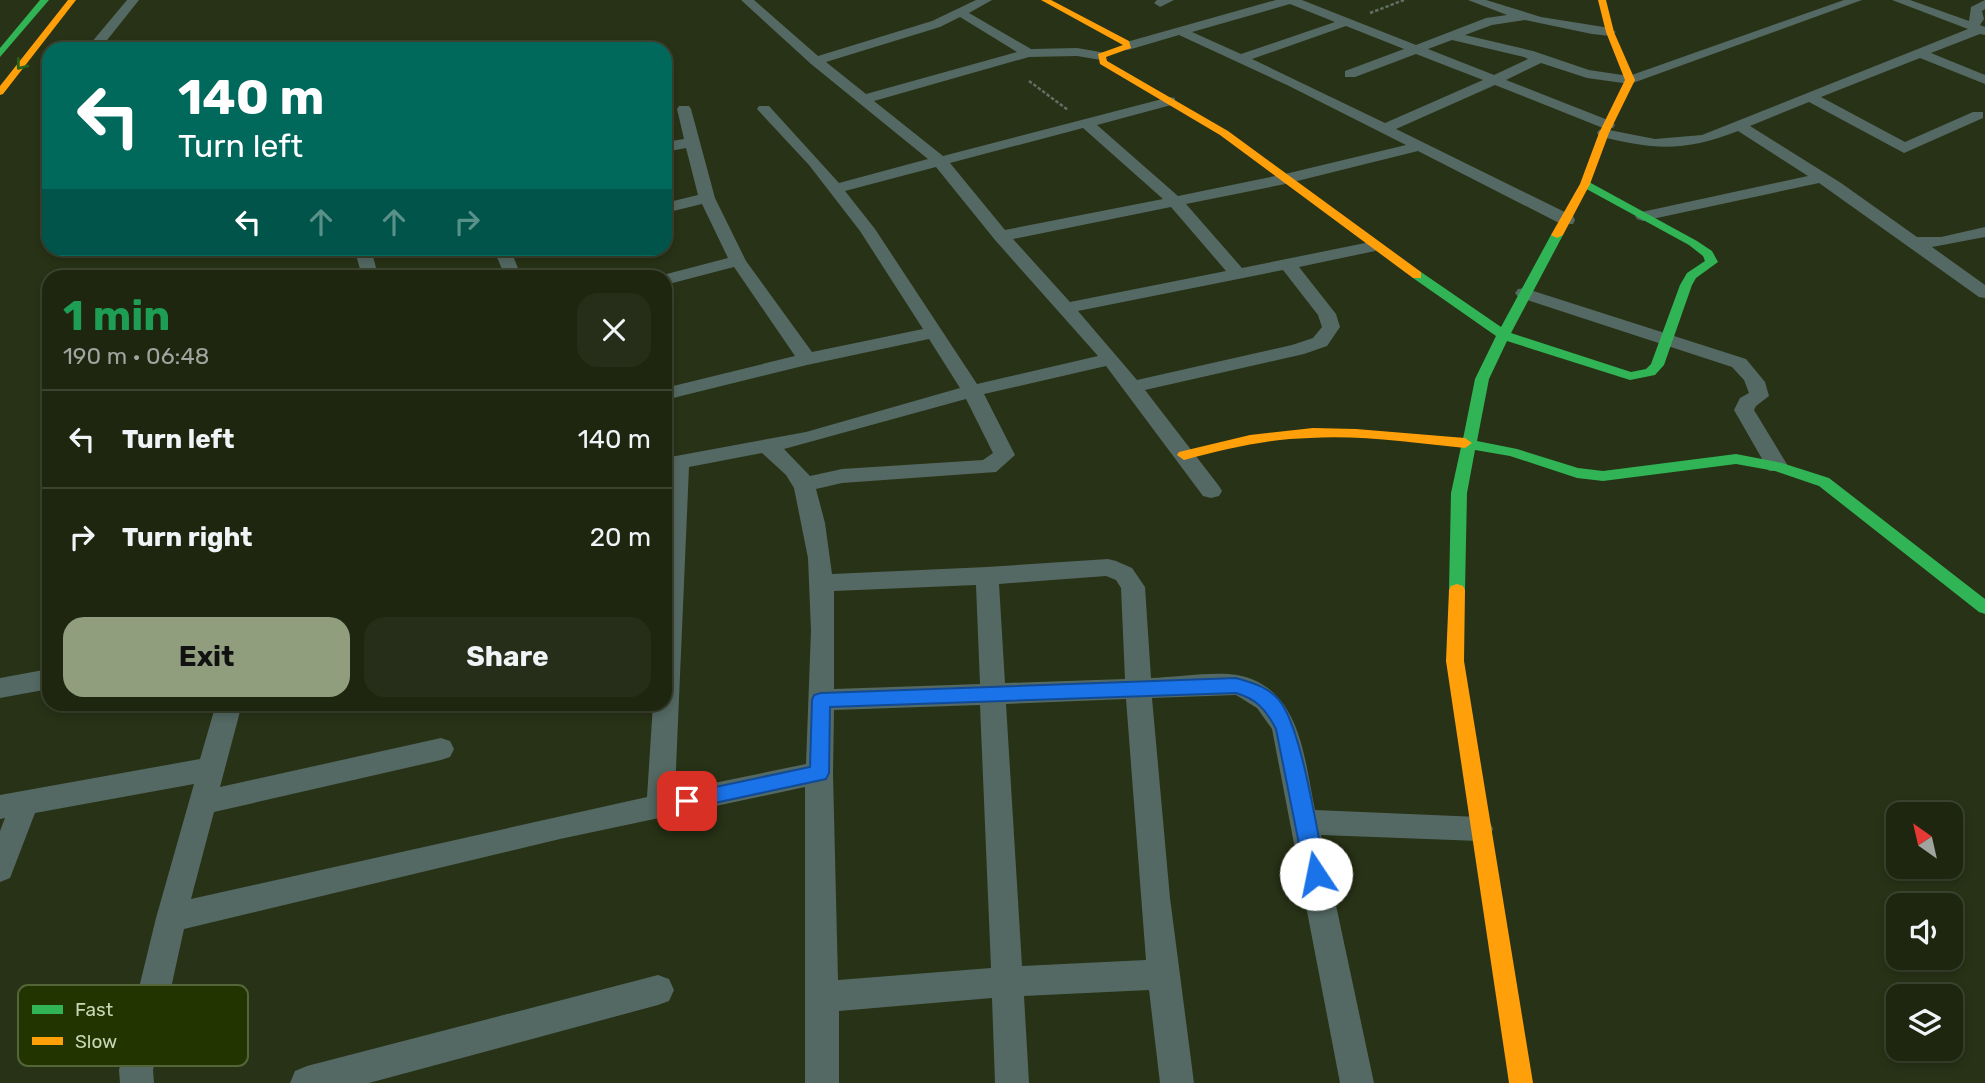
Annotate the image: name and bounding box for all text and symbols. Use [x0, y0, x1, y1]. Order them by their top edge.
one-way arrow [17, 57, 29, 70]
text: 140 m [178, 68, 324, 126]
icon: left [63, 70, 154, 161]
text: Turn left [178, 127, 303, 165]
icon: left [229, 203, 267, 241]
icon: ahead [302, 203, 340, 241]
icon: ahead [375, 203, 413, 241]
icon: right [448, 203, 486, 241]
text: 1 min [63, 291, 170, 341]
button: close [577, 293, 651, 367]
text: 190 m · 06:48 [63, 342, 209, 370]
icon: left [63, 420, 101, 458]
text: Turn left [122, 424, 234, 455]
text: 140 m [578, 424, 651, 455]
icon: right [63, 518, 101, 556]
text: Turn right [122, 522, 252, 553]
text: 20 m [590, 522, 651, 553]
button: Exit [63, 617, 350, 697]
button: Share [364, 617, 651, 697]
pin [657, 771, 717, 831]
icon: arrive [668, 782, 706, 820]
north arrow [1886, 802, 1964, 878]
map controls [1886, 802, 1963, 1061]
position arrow [1279, 837, 1353, 911]
button: sound [1886, 893, 1963, 970]
button: layers [1886, 984, 1963, 1061]
legend [18, 985, 248, 1066]
text: Fast [75, 998, 114, 1021]
text: Slow [75, 1030, 117, 1053]

